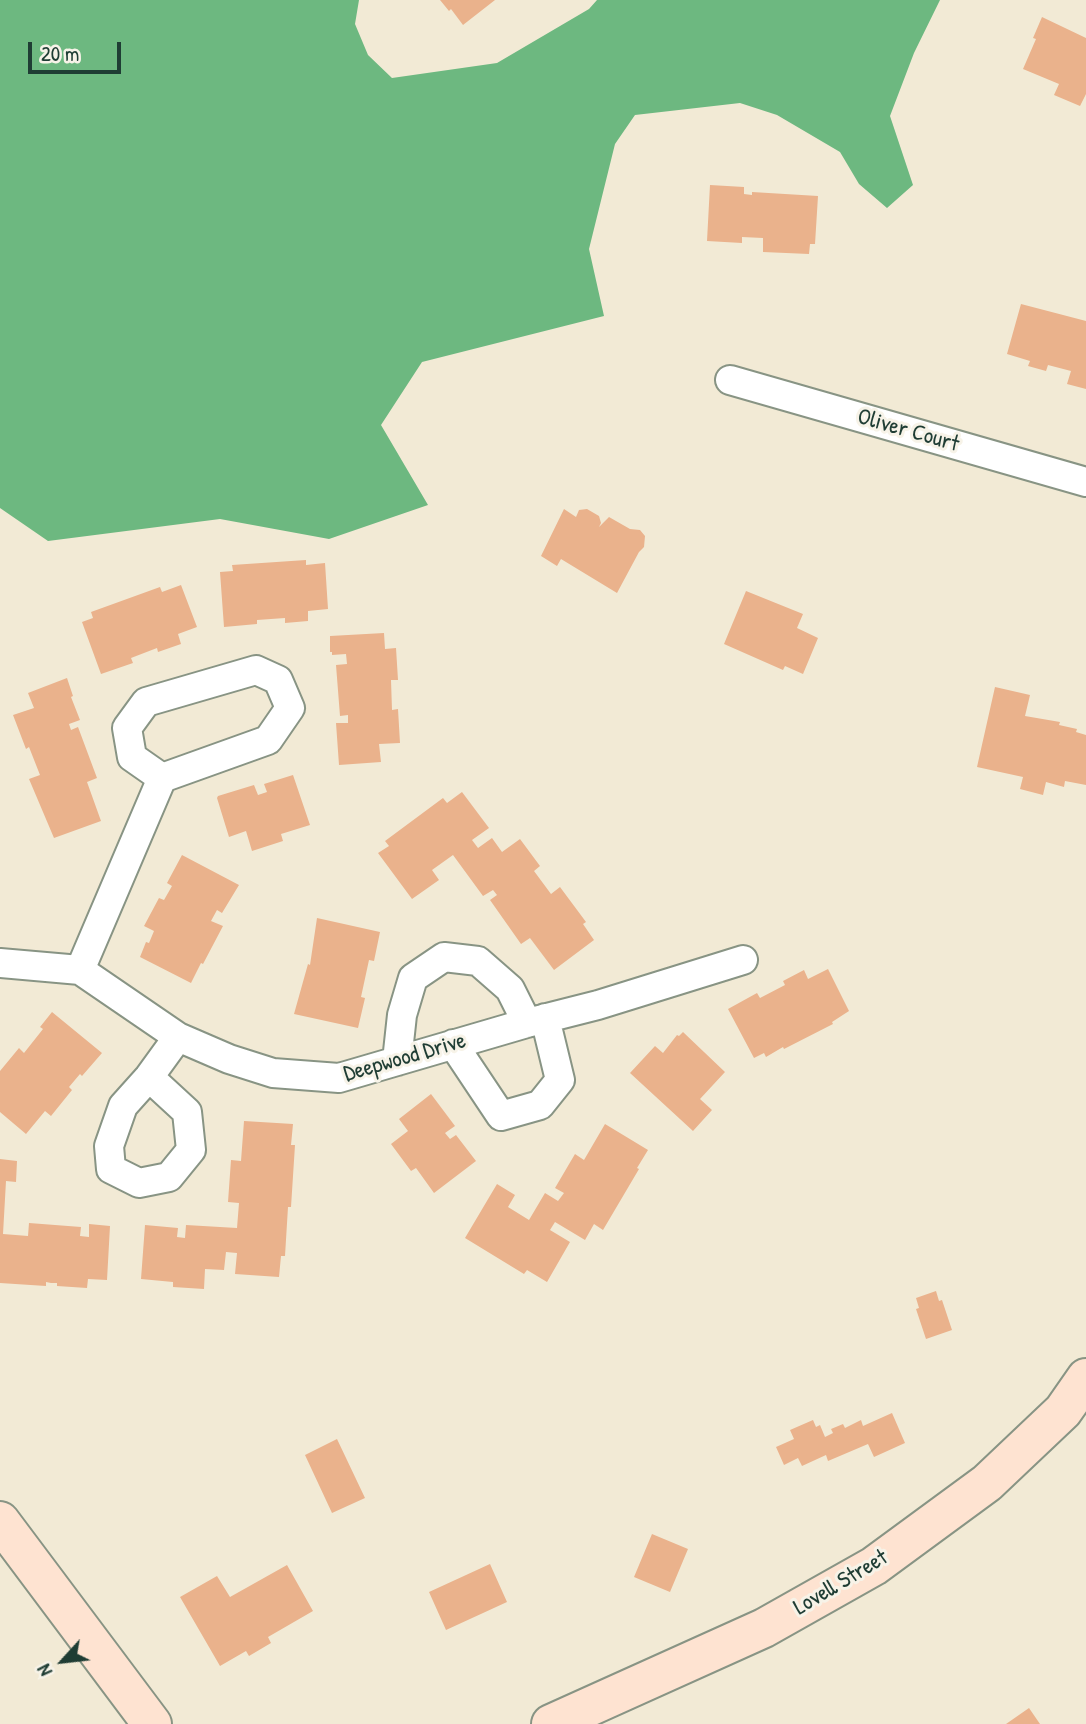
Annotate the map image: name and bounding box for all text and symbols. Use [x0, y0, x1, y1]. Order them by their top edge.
scale bar [32, 28, 124, 72]
text: 20 m [41, 39, 79, 68]
street label: Oliver Court [854, 403, 962, 459]
street label: Deepwood Drive [341, 1027, 469, 1089]
street label: Lovell Street [789, 1544, 893, 1622]
north arrow [28, 1626, 98, 1696]
text: N [30, 1660, 58, 1681]

